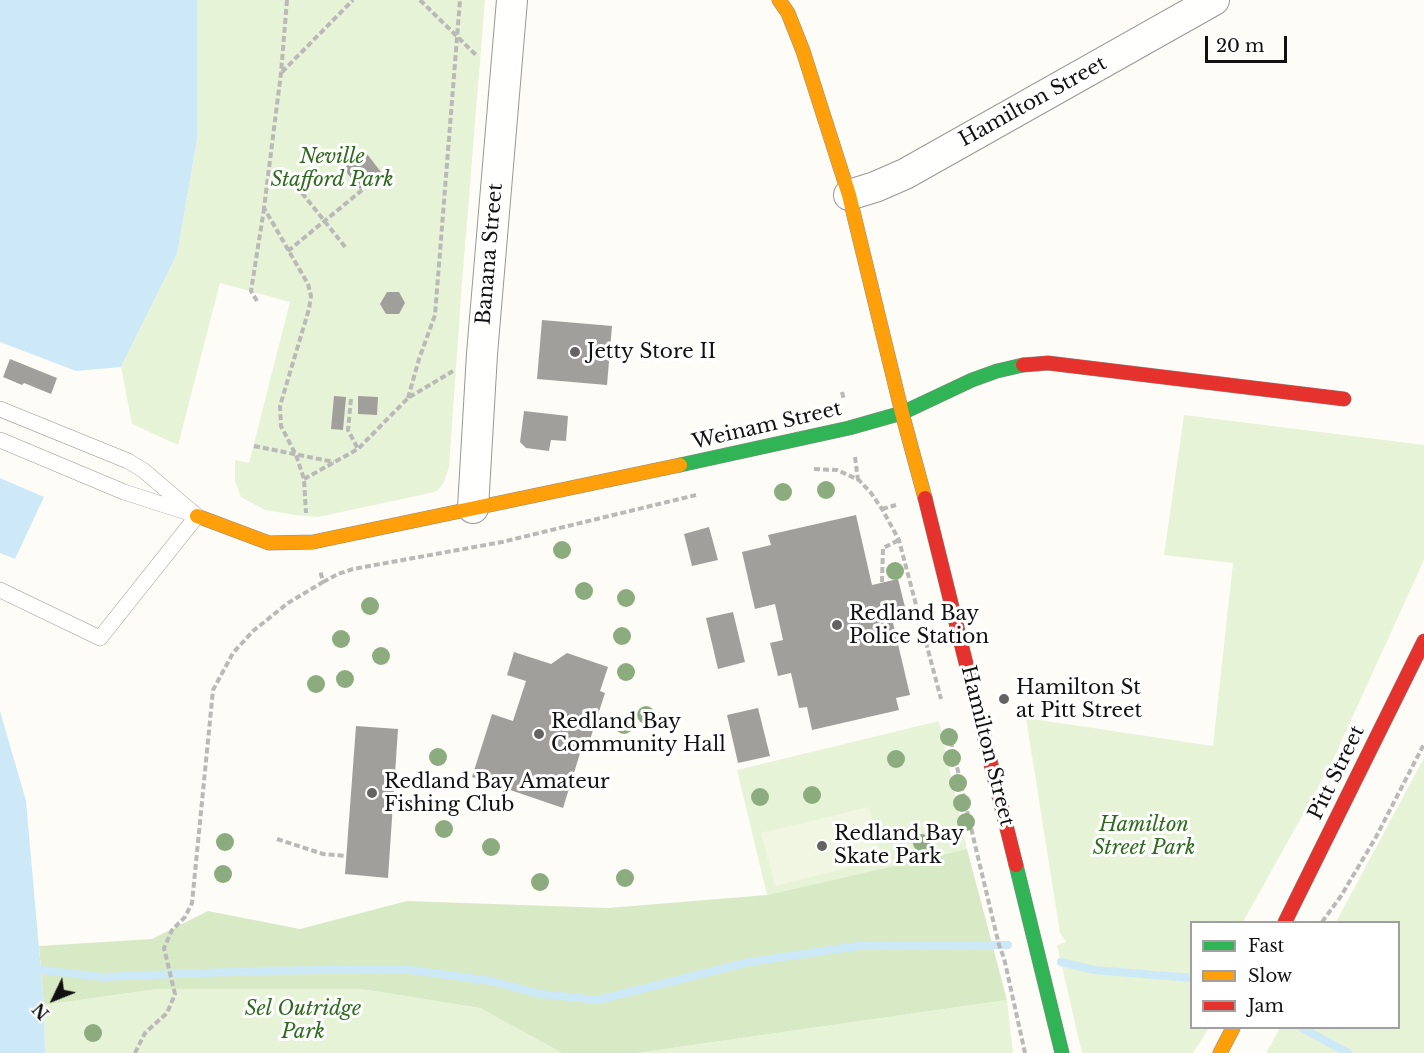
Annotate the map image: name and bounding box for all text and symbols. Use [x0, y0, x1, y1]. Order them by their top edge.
scale bar [1208, 24, 1290, 62]
text: 20 m [1216, 35, 1264, 57]
street label: Hamilton Street [955, 52, 1111, 152]
park label: Neville Stafford Park [270, 145, 394, 192]
street label: Banana Street [472, 182, 508, 326]
place label: Jetty Store II [587, 340, 716, 364]
marker: Jetty Store II [568, 345, 582, 359]
street label: Weinam Street [690, 397, 844, 455]
place label: Redland Bay Police Station [849, 602, 989, 649]
marker: Redland Bay Police Station [830, 618, 844, 632]
street label: Hamilton Street [955, 663, 1019, 829]
place label: Hamilton St at Pitt Street [1016, 676, 1142, 723]
marker: Hamilton St at Pitt Street [997, 692, 1011, 706]
place label: Redland Bay Community Hall [551, 710, 726, 757]
street label: Pitt Street [1304, 722, 1370, 824]
marker: Redland Bay Community Hall [532, 727, 546, 741]
place label: Redland Bay Amateur Fishing Club [384, 770, 610, 817]
marker: Redland Bay Amateur Fishing Club [365, 786, 379, 800]
park label: Hamilton Street Park [1093, 813, 1195, 860]
place label: Redland Bay Skate Park [834, 822, 964, 869]
marker: Redland Bay Skate Park [815, 839, 829, 853]
legend [1190, 921, 1400, 1029]
text: Fast [1248, 935, 1284, 957]
text: Slow [1248, 965, 1292, 987]
north arrow [24, 969, 84, 1029]
text: Jam [1248, 995, 1284, 1017]
park label: Sel Outridge Park [245, 997, 361, 1044]
text: N [28, 999, 53, 1024]

